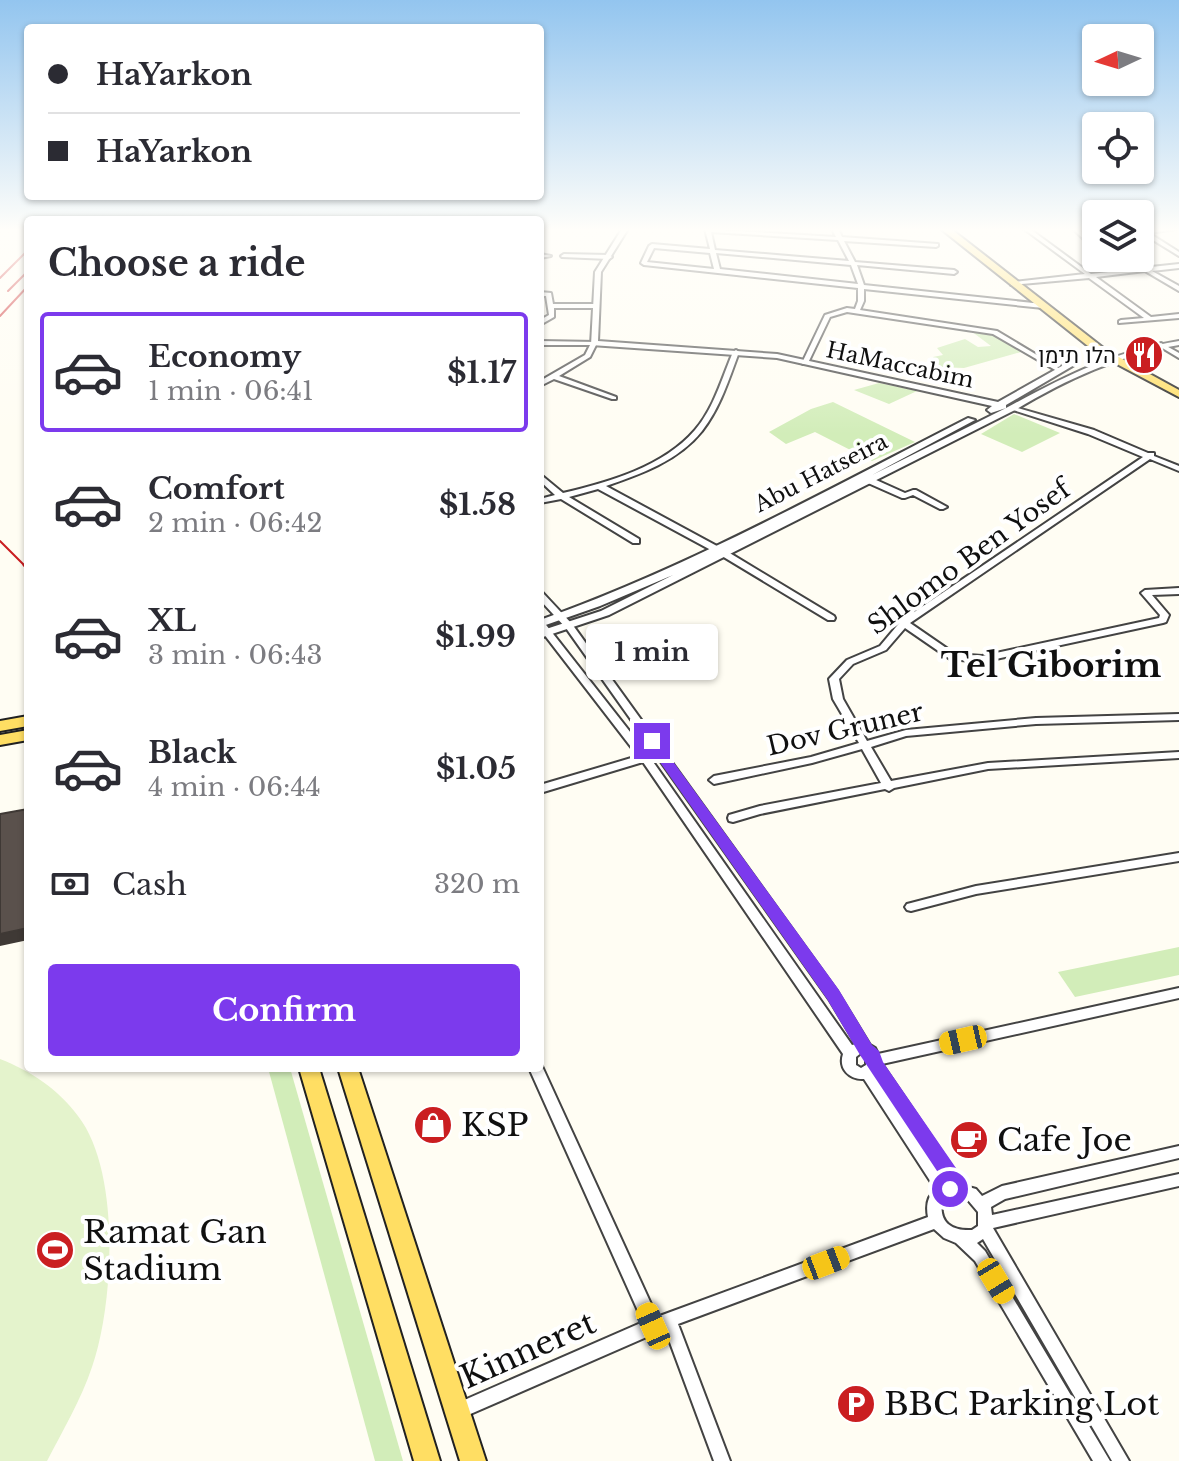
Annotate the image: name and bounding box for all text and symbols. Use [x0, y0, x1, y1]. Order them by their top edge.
north arrow [1082, 24, 1154, 96]
map controls [1082, 24, 1154, 272]
text: HaYarkon [96, 56, 252, 93]
button: locate [1082, 112, 1154, 184]
text: HaYarkon [96, 133, 252, 170]
button: layers [1082, 200, 1154, 272]
text: Choose a ride [48, 241, 305, 286]
restaurant icon: הלו תימן [1123, 334, 1165, 376]
icon: car [52, 336, 124, 408]
street label: HaMaccabim [824, 336, 977, 394]
text: Economy [148, 338, 301, 375]
place label: הלו תימן [1038, 342, 1116, 369]
text: $1.17 [447, 354, 516, 391]
text: 1 min · 06:41 [148, 375, 314, 407]
street label: Abu Hatseira [749, 427, 893, 519]
icon: car [52, 468, 124, 540]
text: Comfort [148, 470, 285, 507]
street label: Shlomo Ben Yosef [861, 471, 1079, 641]
text: $1.58 [439, 486, 516, 523]
text: 2 min · 06:42 [148, 507, 322, 539]
icon: car [52, 600, 124, 672]
text: XL [148, 602, 196, 639]
text: $1.99 [435, 618, 516, 655]
callout: 1 min [586, 625, 718, 681]
text: 1 min [614, 636, 690, 668]
text: 3 min · 06:43 [148, 639, 322, 671]
district label: Tel Giborim [941, 644, 1162, 686]
street label: Dov Gruner [764, 695, 927, 763]
route end [634, 723, 670, 759]
icon: car [52, 732, 124, 804]
text: Black [148, 734, 236, 771]
text: $1.05 [436, 750, 516, 787]
text: 4 min · 06:44 [148, 771, 321, 803]
icon: cash [48, 862, 92, 906]
text: Cash [112, 866, 187, 903]
text: 320 m [434, 868, 520, 900]
button: Confirm [48, 964, 520, 1056]
car [937, 1023, 989, 1057]
shop icon: KSP [412, 1104, 454, 1146]
place label: KSP [461, 1105, 529, 1145]
cafe icon: Cafe Joe [948, 1119, 990, 1161]
place label: Cafe Joe [997, 1120, 1132, 1160]
route start [932, 1171, 968, 1207]
place label: Ramat Gan Stadium [83, 1212, 267, 1289]
sports icon: Ramat Gan Stadium [34, 1229, 76, 1271]
car [799, 1243, 853, 1283]
car [973, 1254, 1019, 1308]
car [632, 1299, 674, 1353]
street label: Kinneret [454, 1303, 602, 1397]
parking icon: BBC Parking Lot [835, 1383, 877, 1425]
place label: BBC Parking Lot [884, 1384, 1159, 1424]

